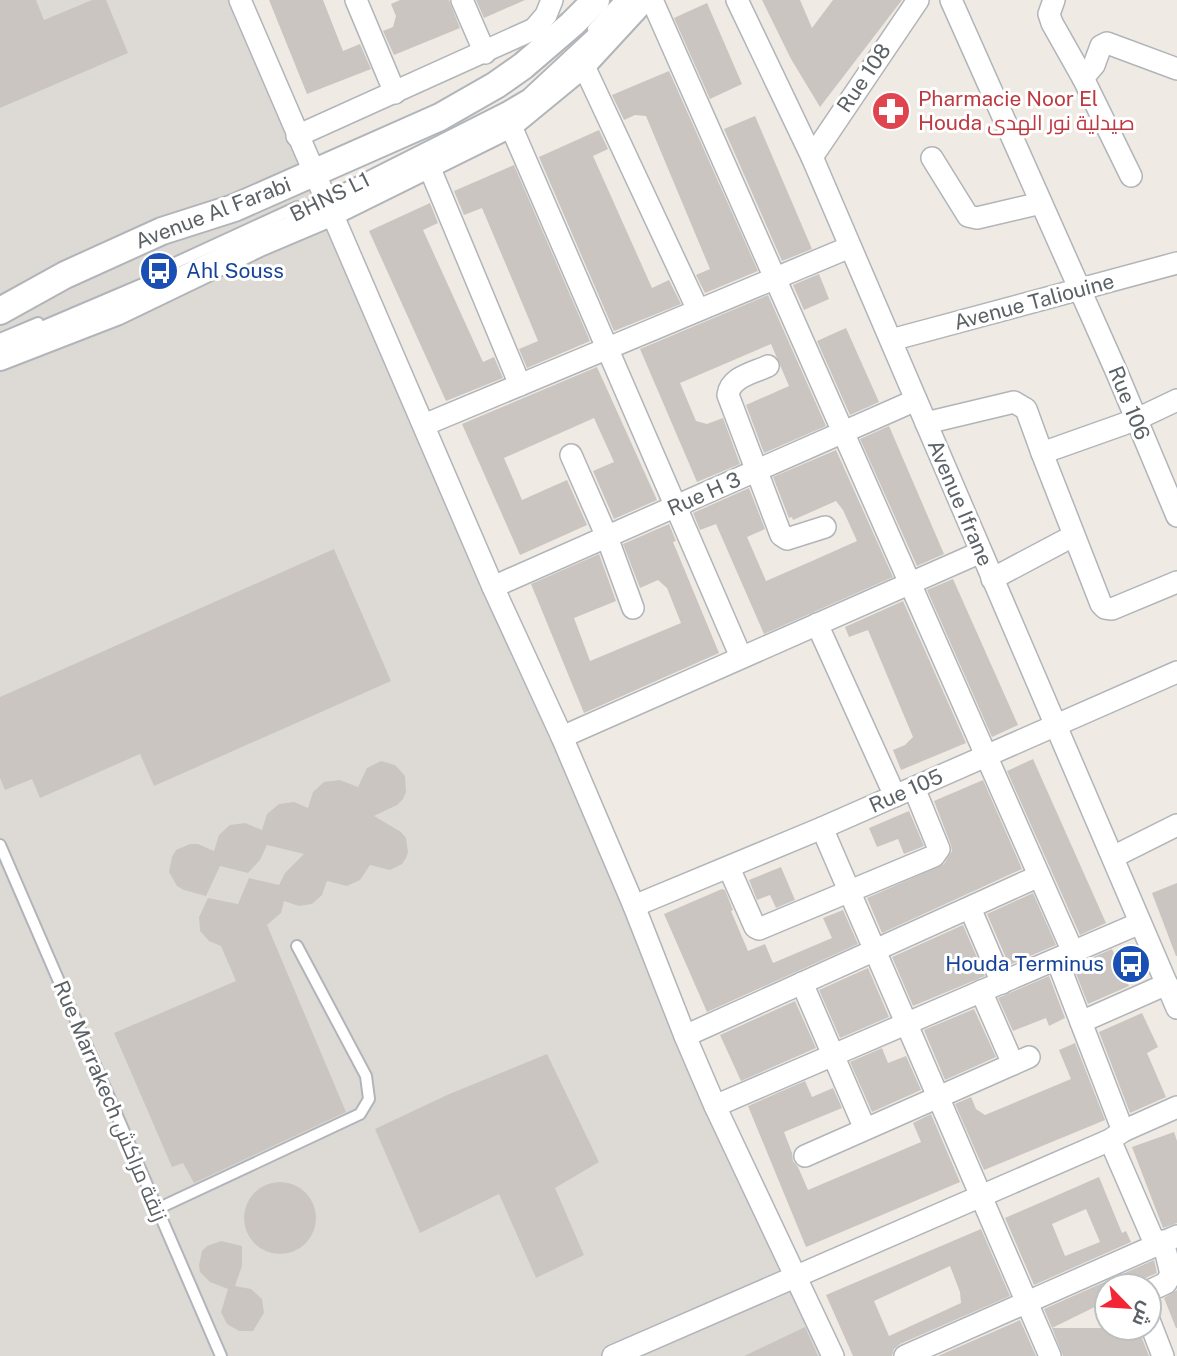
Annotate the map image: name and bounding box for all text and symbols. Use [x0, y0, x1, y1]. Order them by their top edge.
street label: Rue 108 [831, 38, 896, 117]
place label: Pharmacie Noor El Houda صيدلية نور الهدى [918, 86, 1135, 136]
pharmacy icon: Pharmacie Noor El Houda صيدلية نور الهدى [870, 90, 912, 132]
street label: BHNS L1 [286, 166, 374, 227]
street label: Avenue Al Farabi [132, 171, 294, 254]
bus stop icon: Ahl Souss [138, 250, 180, 292]
place label: Ahl Souss [186, 258, 284, 283]
street label: Avenue Taliouine [951, 268, 1117, 335]
street label: Rue 106 [1103, 362, 1156, 443]
street label: Avenue Ifrane [923, 436, 998, 570]
street label: Rue H 3 [663, 466, 744, 521]
street label: Rue 105 [865, 763, 946, 818]
bus stop icon: Houda Terminus [1110, 943, 1152, 985]
place label: Houda Terminus [945, 951, 1104, 976]
street label: Rue Marrakech زنقة مراكش [47, 977, 173, 1225]
north arrow [1093, 1272, 1163, 1342]
text: ش [1127, 1298, 1159, 1330]

